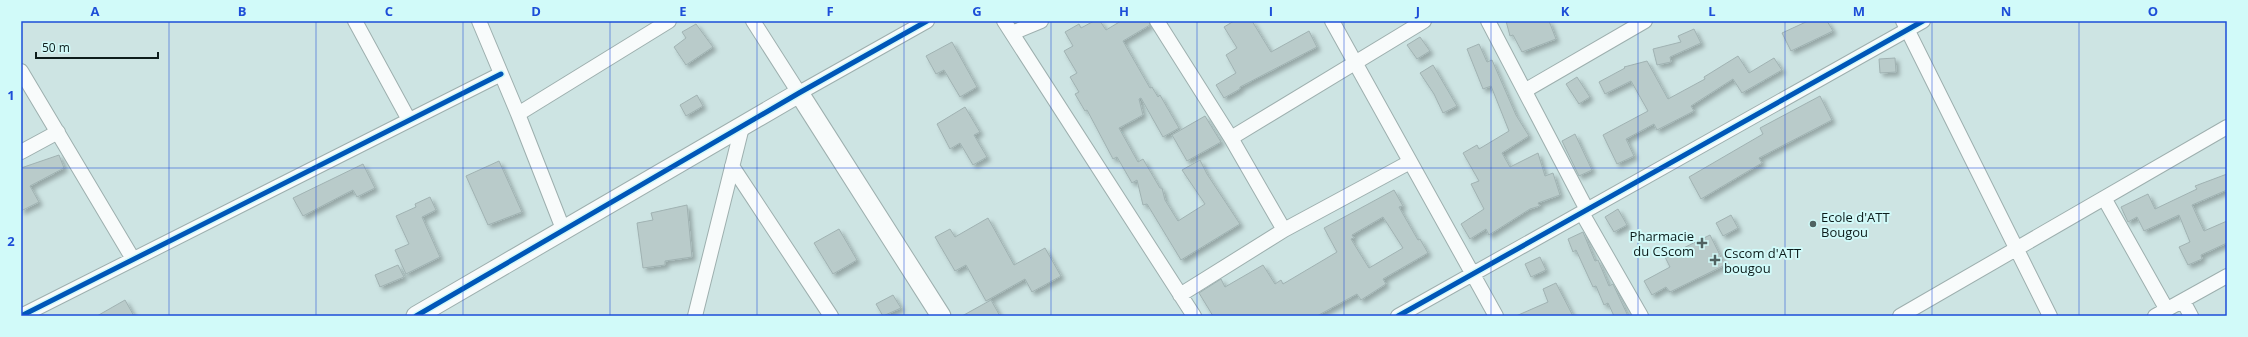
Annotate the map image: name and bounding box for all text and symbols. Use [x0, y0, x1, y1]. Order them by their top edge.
text: A [91, 2, 100, 20]
text: B [238, 2, 247, 20]
text: C [385, 2, 393, 20]
text: D [531, 2, 541, 20]
text: E [679, 2, 687, 20]
text: F [826, 2, 834, 20]
text: G [972, 2, 982, 20]
text: H [1119, 2, 1129, 20]
text: I [1269, 2, 1273, 20]
text: J [1415, 2, 1420, 20]
text: K [1561, 2, 1570, 20]
text: L [1708, 2, 1716, 20]
text: M [1853, 2, 1865, 20]
text: N [2001, 2, 2011, 20]
text: O [2148, 2, 2158, 20]
scale bar [36, 34, 158, 60]
text: 50 m [42, 39, 70, 56]
text: 1 [7, 86, 15, 104]
place label: Ecole d'ATT Bougou [1821, 208, 1890, 241]
marker: Ecole d'ATT Bougou [1808, 219, 1818, 229]
place label: Pharmacie du CScom [1630, 227, 1694, 260]
text: 2 [7, 232, 15, 250]
marker: Pharmacie du CScom [1697, 238, 1707, 248]
place label: Cscom d'ATT bougou [1724, 244, 1802, 277]
marker: Cscom d'ATT bougou [1709, 254, 1721, 266]

